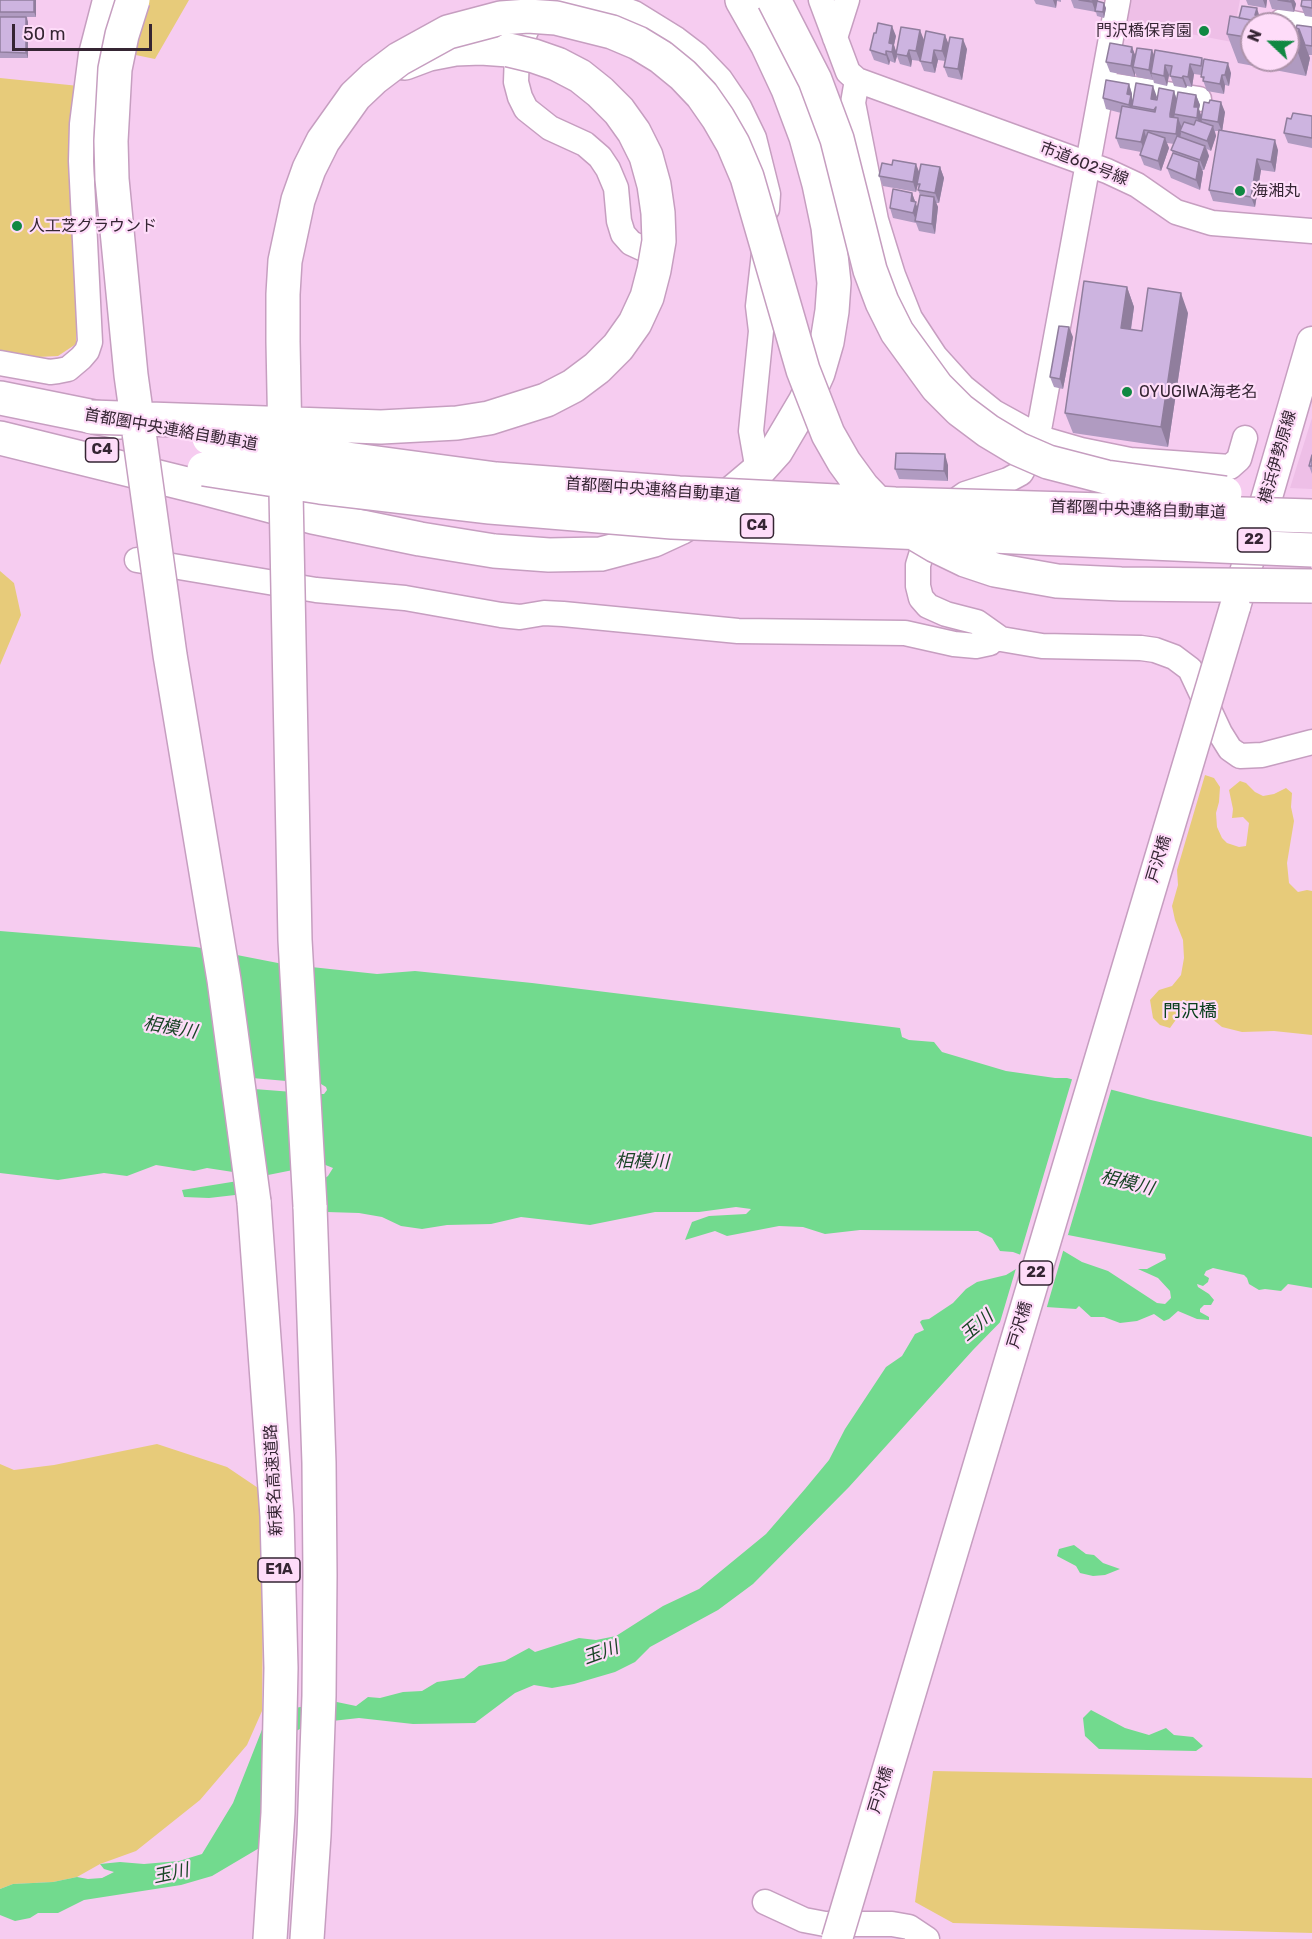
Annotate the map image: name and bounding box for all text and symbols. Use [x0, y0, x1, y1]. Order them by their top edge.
scale bar [15, 12, 154, 50]
north arrow [1240, 12, 1300, 72]
place label: 門沢橋保育園 [1096, 21, 1192, 41]
text: 50 m [23, 23, 66, 45]
marker: 門沢橋保育園 [1197, 24, 1211, 38]
text: N [1244, 27, 1266, 45]
street label: 市道602号線 [1037, 138, 1131, 190]
place label: 海湘丸 [1252, 181, 1300, 201]
marker: 海湘丸 [1233, 184, 1247, 198]
place label: 人工芝グラウンド [29, 216, 157, 236]
marker: 人工芝グラウンド [10, 219, 24, 233]
place label: OYUGIWA海老名 [1139, 382, 1257, 402]
marker: OYUGIWA海老名 [1120, 385, 1134, 399]
street label: 首都圏中央連絡自動車道 [83, 405, 259, 455]
street label: 横浜伊勢原線 [1256, 408, 1300, 506]
road number: C4 [86, 438, 118, 462]
street label: 首都圏中央連絡自動車道 [565, 474, 741, 506]
street label: 首都圏中央連絡自動車道 [1050, 497, 1226, 523]
road number: C4 [740, 514, 774, 538]
road number: 22 [1238, 528, 1270, 552]
street label: 戸沢橋 [1143, 833, 1175, 885]
district label: 門沢橋 [1163, 1001, 1217, 1023]
water label: 相模川 [142, 1013, 198, 1043]
water label: 相模川 [615, 1151, 669, 1173]
water label: 相模川 [1098, 1166, 1156, 1200]
road number: 22 [1020, 1261, 1052, 1285]
street label: 戸沢橋 [1004, 1299, 1036, 1351]
water label: 玉川 [956, 1306, 998, 1346]
street label: 新東名高速道路 [261, 1424, 287, 1536]
road number: E1A [258, 1558, 300, 1582]
water label: 玉川 [580, 1637, 622, 1669]
street label: 戸沢橋 [865, 1764, 897, 1816]
water label: 玉川 [151, 1860, 191, 1888]

